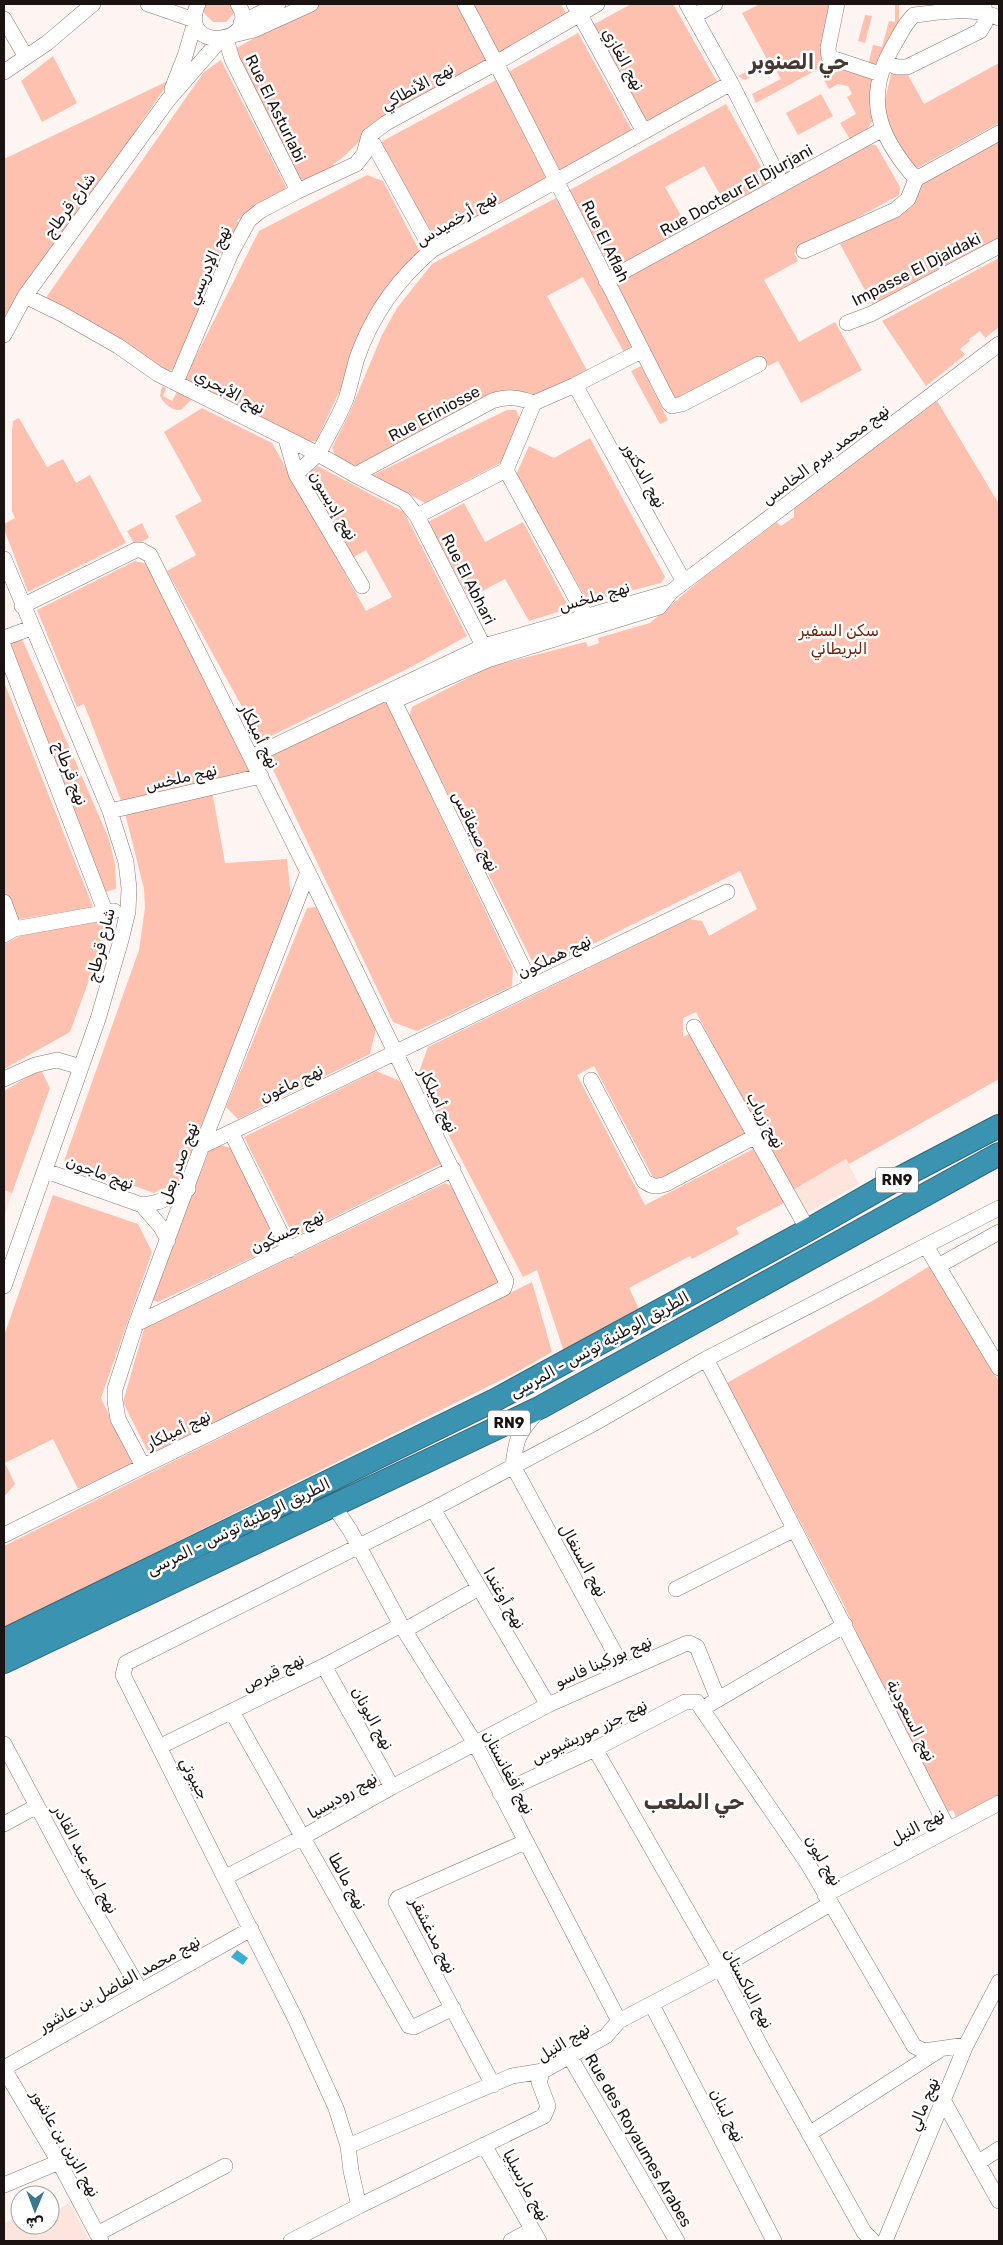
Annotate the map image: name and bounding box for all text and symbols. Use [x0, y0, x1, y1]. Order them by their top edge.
street label: نهج الغازي [597, 25, 649, 95]
district label: حي الصنوبر [747, 49, 849, 78]
street label: Rue El Asturlabi [241, 51, 310, 165]
street label: نهج الأنطاكي [377, 59, 458, 117]
street label: Rue Docteur El Djurjani [657, 141, 816, 240]
street label: شارع قرطاج [39, 169, 101, 243]
street label: نهج أرخميدس [412, 187, 502, 252]
street label: Rue El Aflah [578, 197, 634, 285]
street label: نهج الإدريسي [183, 223, 237, 309]
street label: Impasse El Djaldaki [849, 229, 984, 310]
street label: نهج الأبحري [190, 365, 268, 420]
street label: Rue Eriniosse [385, 381, 483, 445]
street label: نهج محمد بيرم الخامس [758, 400, 894, 510]
street label: نهج الدكتور [617, 438, 670, 512]
street label: نهج إديسون [304, 467, 362, 544]
street label: Rue El Abhari [438, 531, 499, 628]
street label: نهج ملخس [556, 577, 632, 618]
park label: سكن السفير البريطاني [798, 621, 879, 661]
street label: نهج أميلكار [234, 700, 283, 772]
street label: نهج قرطاج [48, 738, 91, 809]
street label: نهج ملخس [143, 760, 219, 797]
street label: نهج صيفاقس [446, 788, 503, 875]
street label: شارع قرطاج [82, 906, 121, 985]
street label: نهج هملكون [514, 930, 595, 984]
street label: نهج ماغون [256, 1060, 327, 1109]
street label: نهج أميلكار [413, 1064, 462, 1136]
street label: نهج زرياب [741, 1089, 789, 1153]
street label: نهج صدر بعل [155, 1120, 204, 1207]
street label: نهج ماجون [63, 1151, 136, 1195]
road number: RN9 [876, 1168, 918, 1192]
street label: نهج جسكون [247, 1205, 328, 1259]
street label: الطريق الوطنية تونس - المرسى [506, 1287, 693, 1403]
street label: نهج أميلكار [142, 1406, 214, 1455]
road number: RN9 [488, 1410, 530, 1436]
street label: الطريق الوطنية تونس - المرسى [143, 1474, 334, 1580]
street label: نهج السنغال [554, 1520, 612, 1601]
street label: نهج أوغندا [478, 1564, 530, 1633]
street label: نهج بوركينا فاسو [552, 1632, 656, 1693]
street label: نهج قبرص [239, 1649, 308, 1697]
street label: نهج السعودية [881, 1676, 940, 1765]
street label: نهج اليونان [346, 1683, 398, 1754]
street label: نهج جزر موريشيوس [528, 1695, 651, 1770]
street label: نهج أفغانستان [477, 1727, 539, 1818]
street label: جيبوتي [173, 1754, 213, 1804]
street label: نهج روديسيا [304, 1768, 381, 1825]
district label: حي الملعب [644, 1789, 744, 1818]
street label: نهج امير عبد القادر [47, 1801, 122, 1918]
street label: نهج النيل [887, 1804, 949, 1850]
street label: نهج ليون [799, 1831, 846, 1890]
street label: نهج مالطا [322, 1850, 371, 1914]
street label: نهج مدغشقر [404, 1893, 461, 1978]
street label: نهج محمد الفاضل بن عاشور [34, 1931, 204, 2038]
street label: نهج الباكستان [718, 1945, 778, 2032]
street label: نهج النيل [533, 2019, 594, 2068]
street label: Rue des Royaumes Arabes [581, 2050, 696, 2230]
street label: نهج مالي [904, 2075, 946, 2135]
street label: نهج الزين بن عاشور [25, 2085, 104, 2202]
street label: نهج لبنان [704, 2085, 749, 2146]
street label: نهج مارسيليا [497, 2146, 554, 2225]
north arrow [10, 2185, 60, 2235]
text: ش [26, 2214, 44, 2231]

